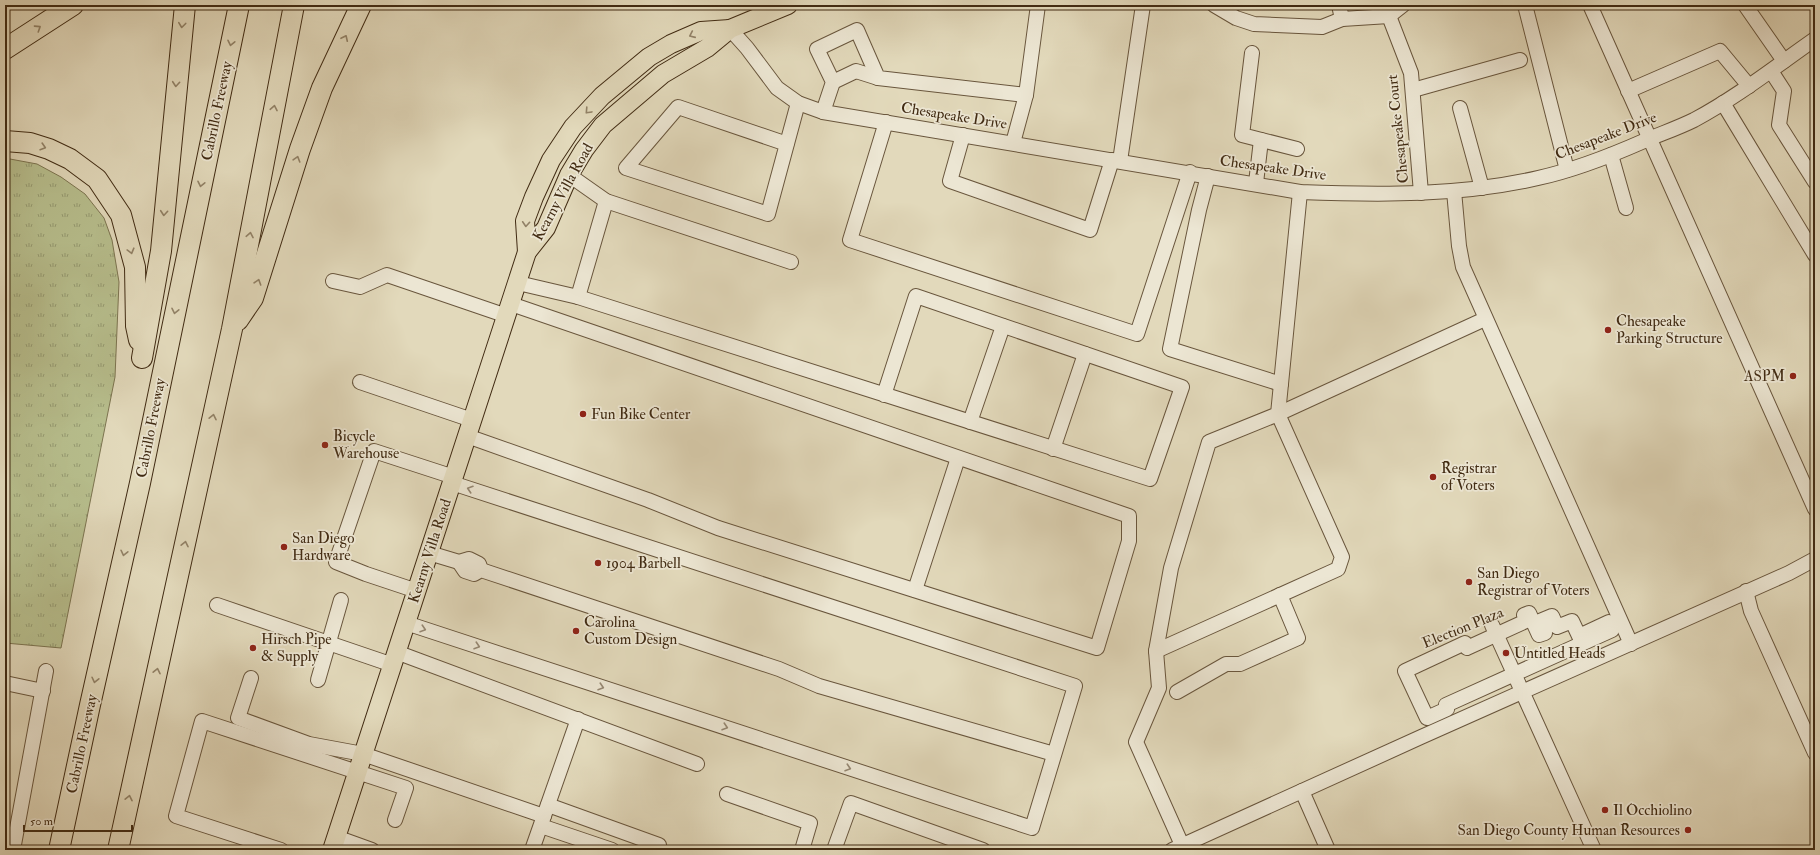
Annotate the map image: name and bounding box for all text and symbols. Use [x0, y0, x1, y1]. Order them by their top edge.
one-way arrow [178, 22, 187, 28]
one-way arrow [34, 25, 41, 33]
one-way arrow [688, 30, 696, 38]
one-way arrow [340, 35, 348, 42]
one-way arrow [227, 40, 235, 46]
street label: Cabrillo Freeway [197, 59, 237, 162]
street label: Chesapeake Court [1383, 73, 1414, 184]
one-way arrow [172, 81, 181, 87]
street label: Chesapeake Drive [899, 98, 1008, 135]
one-way arrow [270, 104, 278, 111]
one-way arrow [585, 106, 593, 114]
street label: Chesapeake Drive [1553, 108, 1660, 165]
street label: Kearny Villa Road [528, 139, 598, 244]
one-way arrow [40, 142, 47, 151]
street label: Chesapeake Drive [1218, 151, 1327, 186]
one-way arrow [292, 155, 301, 162]
one-way arrow [198, 181, 206, 187]
one-way arrow [160, 210, 169, 216]
one-way arrow [522, 220, 531, 227]
one-way arrow [245, 232, 254, 238]
one-way arrow [126, 248, 135, 255]
one-way arrow [253, 279, 262, 286]
one-way arrow [171, 308, 179, 315]
place label: Chesapeake Parking Structure [1616, 312, 1723, 348]
marker: Chesapeake Parking Structure [1603, 325, 1613, 335]
place label: ASPM [1743, 367, 1785, 386]
marker: ASPM [1788, 371, 1798, 381]
street label: Cabrillo Freeway [132, 376, 170, 479]
place label: Fun Bike Center [591, 405, 691, 424]
marker: Fun Bike Center [578, 409, 588, 419]
one-way arrow [208, 414, 216, 421]
place label: Bicycle Warehouse [332, 427, 399, 463]
marker: Bicycle Warehouse [320, 440, 330, 450]
place label: Registrar of Voters [1441, 459, 1497, 495]
marker: Registrar of Voters [1428, 472, 1438, 482]
one-way arrow [467, 485, 474, 493]
street label: Kearny Villa Road [404, 496, 456, 606]
place label: San Diego Hardware [292, 529, 354, 565]
one-way arrow [180, 541, 188, 547]
marker: San Diego Hardware [279, 542, 289, 552]
one-way arrow [121, 550, 129, 556]
place label: 1904 Barbell [606, 554, 681, 573]
marker: 1904 Barbell [593, 558, 603, 568]
place label: San Diego Registrar of Voters [1477, 564, 1589, 600]
marker: San Diego Registrar of Voters [1464, 577, 1474, 587]
street label: Election Plaza [1420, 603, 1507, 653]
place label: Carolina Custom Design [584, 613, 678, 649]
one-way arrow [420, 624, 427, 632]
marker: Carolina Custom Design [571, 626, 581, 636]
place label: Hirsch Pipe & Supply [261, 630, 332, 667]
one-way arrow [474, 642, 481, 650]
marker: Hirsch Pipe & Supply [248, 643, 258, 653]
place label: Untitled Heads [1514, 644, 1605, 663]
marker: Untitled Heads [1501, 648, 1511, 658]
one-way arrow [152, 668, 161, 675]
one-way arrow [92, 677, 100, 683]
one-way arrow [597, 682, 604, 691]
street label: Cabrillo Freeway [62, 692, 102, 795]
one-way arrow [721, 722, 728, 731]
one-way arrow [844, 763, 851, 772]
one-way arrow [125, 795, 133, 801]
place label: Il Occhiolino [1613, 801, 1692, 820]
marker: Il Occhiolino [1600, 805, 1610, 815]
scale bar [24, 807, 132, 833]
text: 50 m [30, 814, 54, 829]
place label: San Diego County Human Resources [1458, 821, 1680, 840]
marker: San Diego County Human Resources [1683, 825, 1693, 835]

